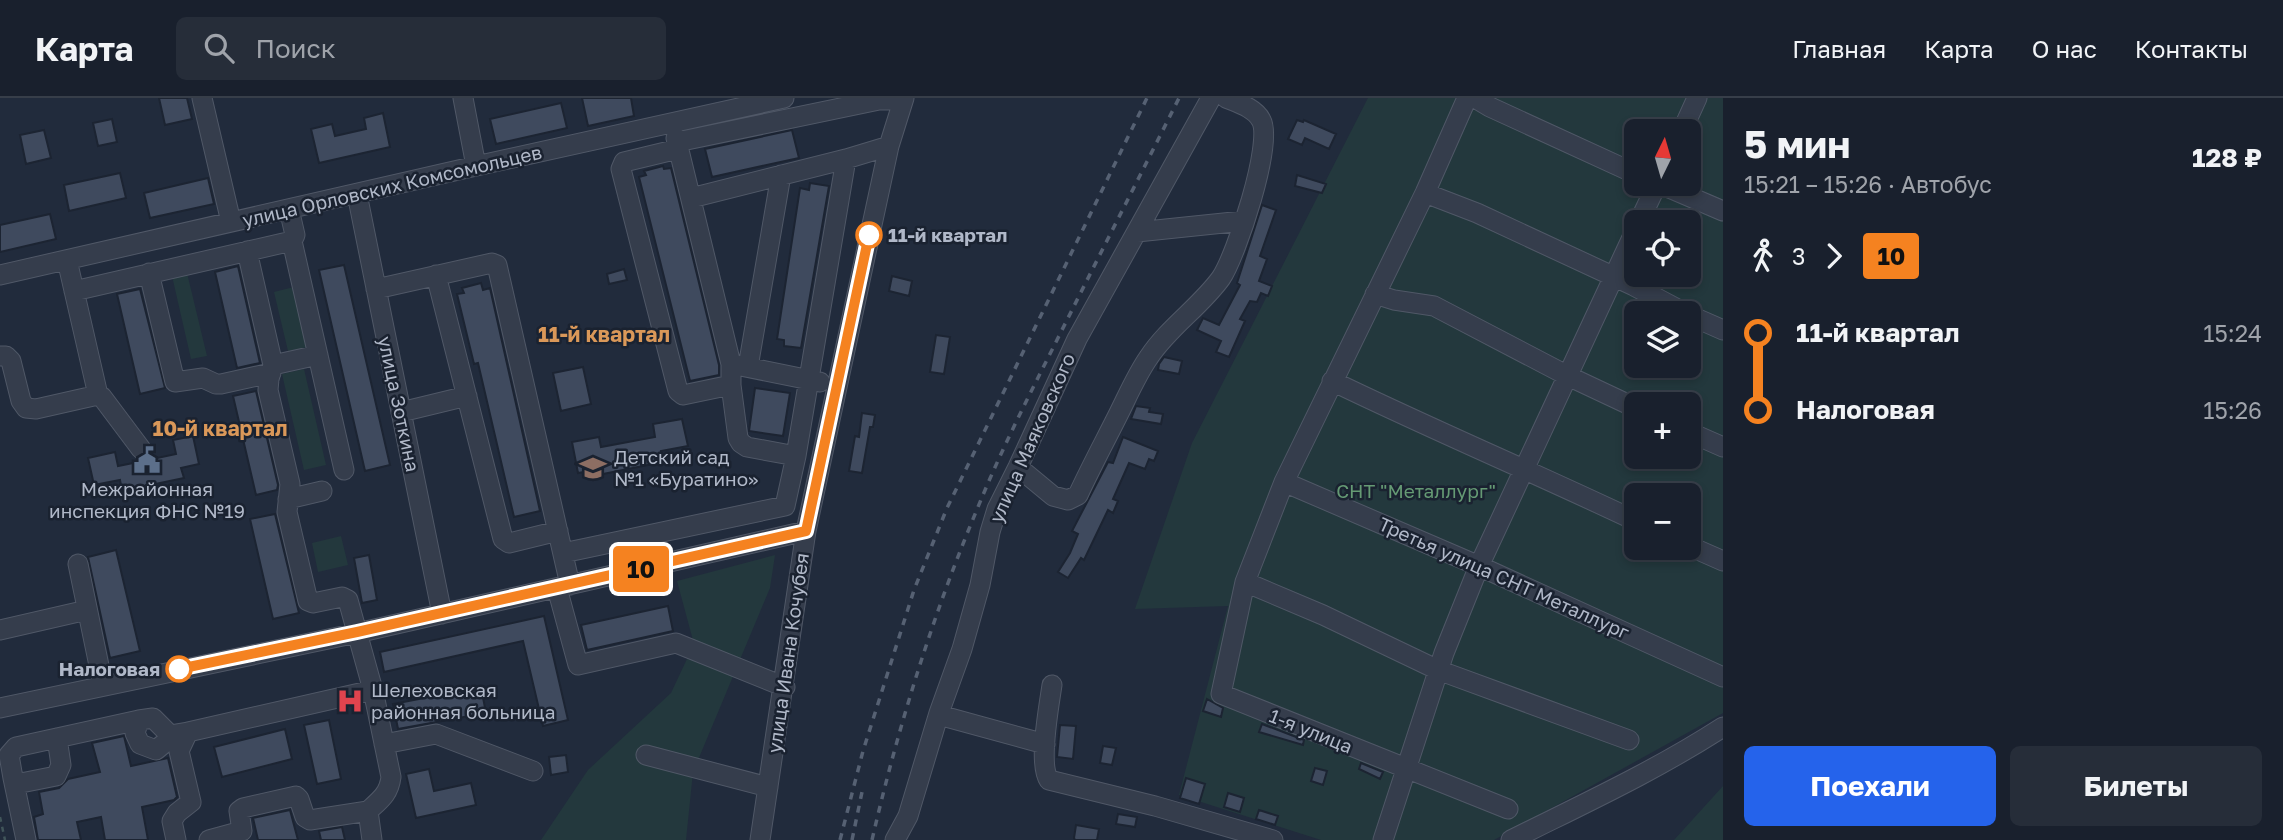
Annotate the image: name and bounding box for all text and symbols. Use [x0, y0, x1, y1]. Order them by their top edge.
search box [176, 17, 666, 80]
text: Карта [35, 29, 134, 68]
icon: search [200, 29, 238, 67]
text: Поиск [256, 33, 336, 64]
text: Главная [1792, 34, 1886, 63]
text: Карта [1924, 34, 1994, 63]
text: О нас [2032, 34, 2097, 63]
text: Контакты [2135, 34, 2248, 63]
north arrow [1624, 119, 1701, 196]
map controls [1624, 119, 1701, 560]
text: 5 мин [1744, 121, 1850, 166]
street label: улица Орловских Комсомольцев [240, 140, 544, 231]
text: 128 ₽ [2192, 142, 2262, 173]
text: 15:21 – 15:26 · Автобус [1744, 170, 1992, 198]
button: locate [1624, 210, 1701, 287]
marker: 11-й квартал [856, 222, 882, 248]
place label: 11-й квартал [888, 223, 1007, 246]
icon: walk [1744, 237, 1782, 275]
icon: forward [1815, 237, 1853, 275]
text: 10 [1877, 241, 1905, 270]
text: 3 [1792, 242, 1805, 270]
button: layers [1624, 301, 1701, 378]
text: 11-й квартал [1796, 317, 1959, 348]
text: 15:24 [2203, 319, 2262, 347]
district label: 11-й квартал [538, 321, 670, 347]
street label: улица Зоткина [374, 334, 425, 474]
street label: улица Маяковского [984, 349, 1079, 526]
button: + [1624, 392, 1701, 469]
text: Налоговая [1796, 394, 1935, 425]
text: 15:26 [2203, 396, 2262, 424]
district label: 10-й квартал [153, 415, 287, 441]
public building icon: Межрайонная инспекция ФНС №19 [132, 445, 162, 475]
place label: Детский сад №1 «Буратино» [614, 445, 759, 490]
school or university icon: Детский сад №1 «Буратино» [578, 453, 608, 483]
place label: Межрайонная инспекция ФНС №19 [49, 477, 245, 522]
park label: СНТ "Металлург" [1336, 479, 1496, 502]
button: − [1624, 483, 1701, 560]
street label: Третья улица СНТ Металлург [1375, 512, 1633, 643]
line badge: 10 [610, 546, 672, 592]
street label: улица Ивана Кочубея [762, 551, 813, 755]
text: 10 [627, 554, 655, 583]
marker: Налоговая [166, 656, 192, 682]
place label: Налоговая [59, 657, 160, 680]
place label: Шелеховская районная больница [371, 678, 555, 723]
hospital icon: Шелеховская районная больница [335, 686, 365, 716]
street label: 1-я улица [1266, 703, 1356, 758]
button: Поехали [1744, 746, 1996, 826]
button: Билеты [2010, 746, 2262, 826]

